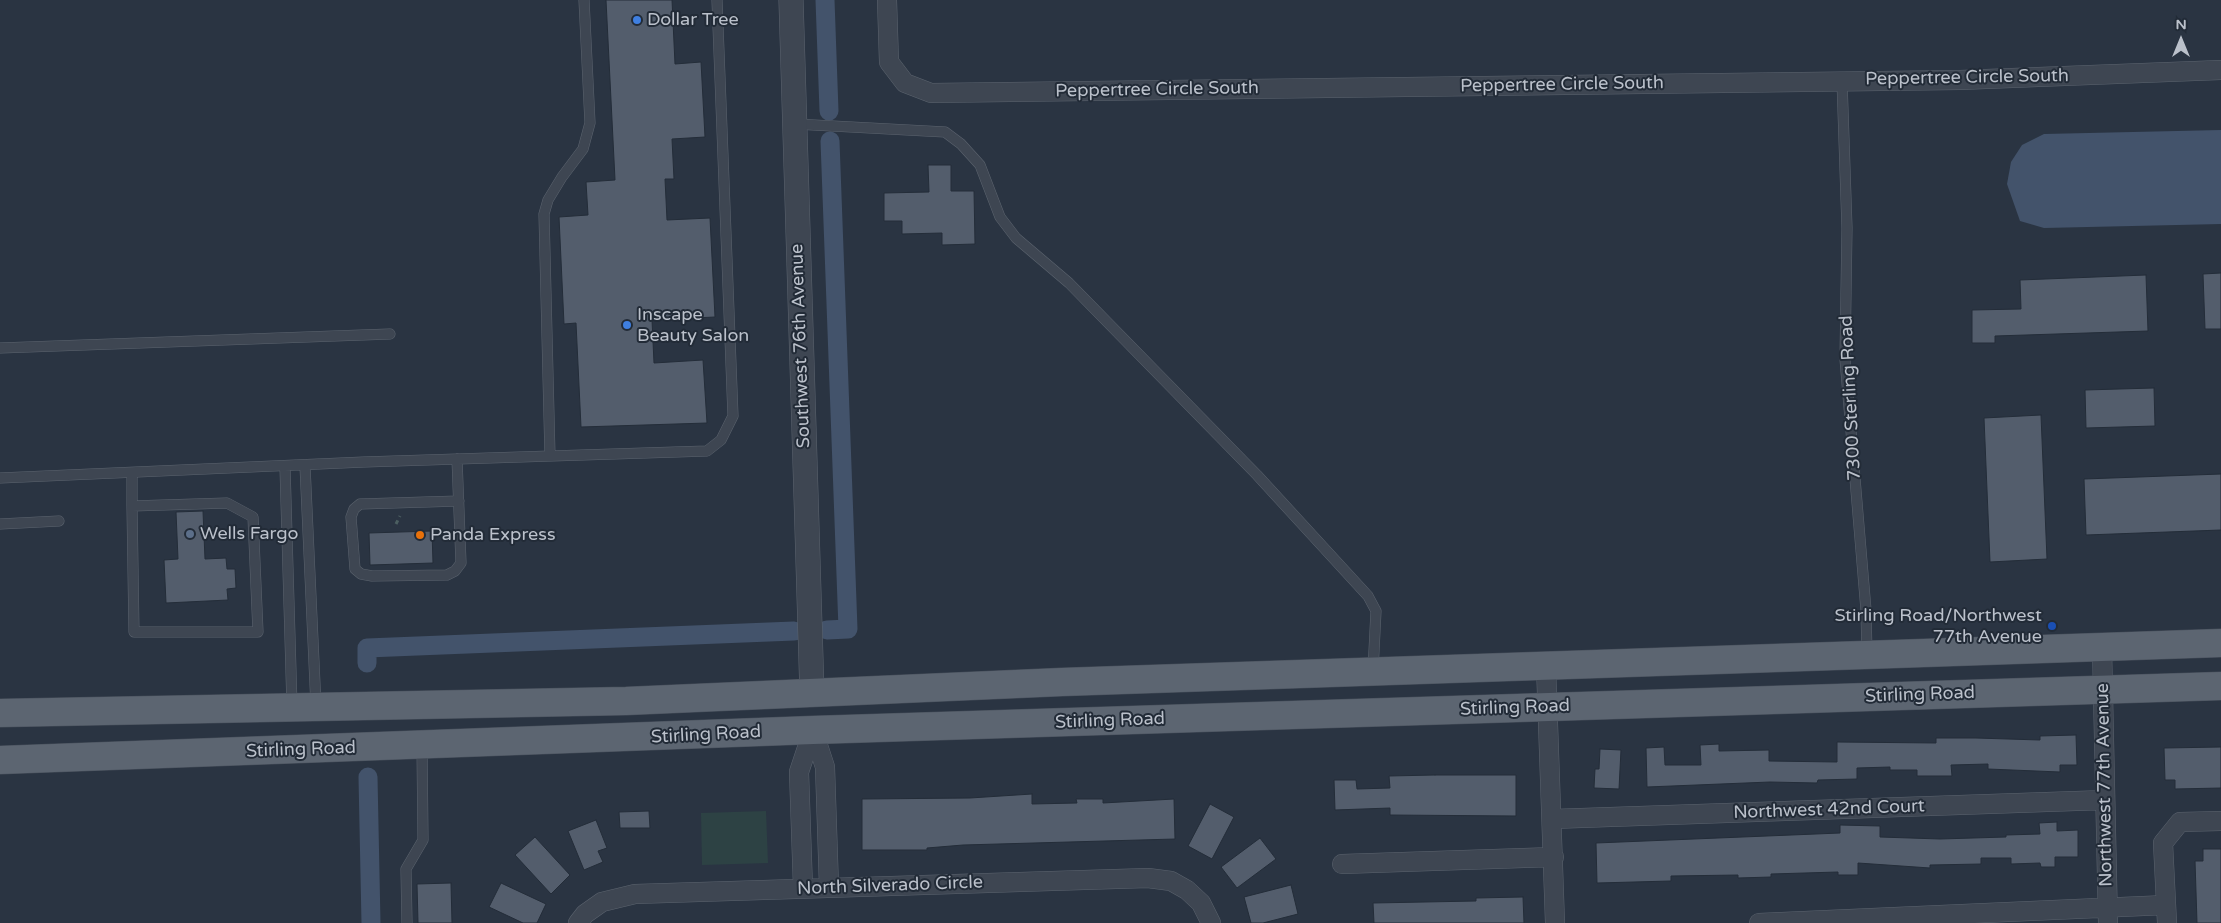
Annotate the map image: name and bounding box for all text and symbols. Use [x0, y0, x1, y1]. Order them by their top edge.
place label: Dollar Tree [647, 9, 739, 31]
marker: Dollar Tree [631, 14, 643, 26]
north arrow [2156, 15, 2206, 65]
text: N [2175, 16, 2187, 33]
street label: Peppertree Circle South [1865, 65, 2069, 91]
street label: Peppertree Circle South [1460, 72, 1664, 98]
street label: Peppertree Circle South [1055, 77, 1259, 103]
street label: Southwest 76th Avenue [787, 243, 815, 449]
place label: Inscape Beauty Salon [637, 304, 749, 346]
street label: 7300 Sterling Road [1836, 315, 1866, 481]
marker: Inscape Beauty Salon [621, 319, 633, 331]
place label: Wells Fargo [200, 523, 298, 545]
place label: Panda Express [430, 524, 556, 546]
marker: Wells Fargo [184, 528, 196, 540]
marker: Panda Express [414, 529, 426, 541]
place label: Stirling Road/Northwest 77th Avenue [1834, 605, 2042, 648]
marker: Stirling Road/Northwest 77th Avenue [2046, 620, 2058, 632]
street label: Stirling Road [1865, 682, 1975, 708]
street label: Northwest 77th Avenue [2092, 683, 2118, 887]
street label: Stirling Road [1460, 695, 1570, 721]
street label: Stirling Road [1055, 708, 1165, 734]
street label: Stirling Road [650, 721, 762, 749]
street label: Stirling Road [246, 737, 356, 763]
street label: Northwest 42nd Court [1733, 796, 1925, 824]
street label: North Silverado Circle [797, 872, 983, 900]

